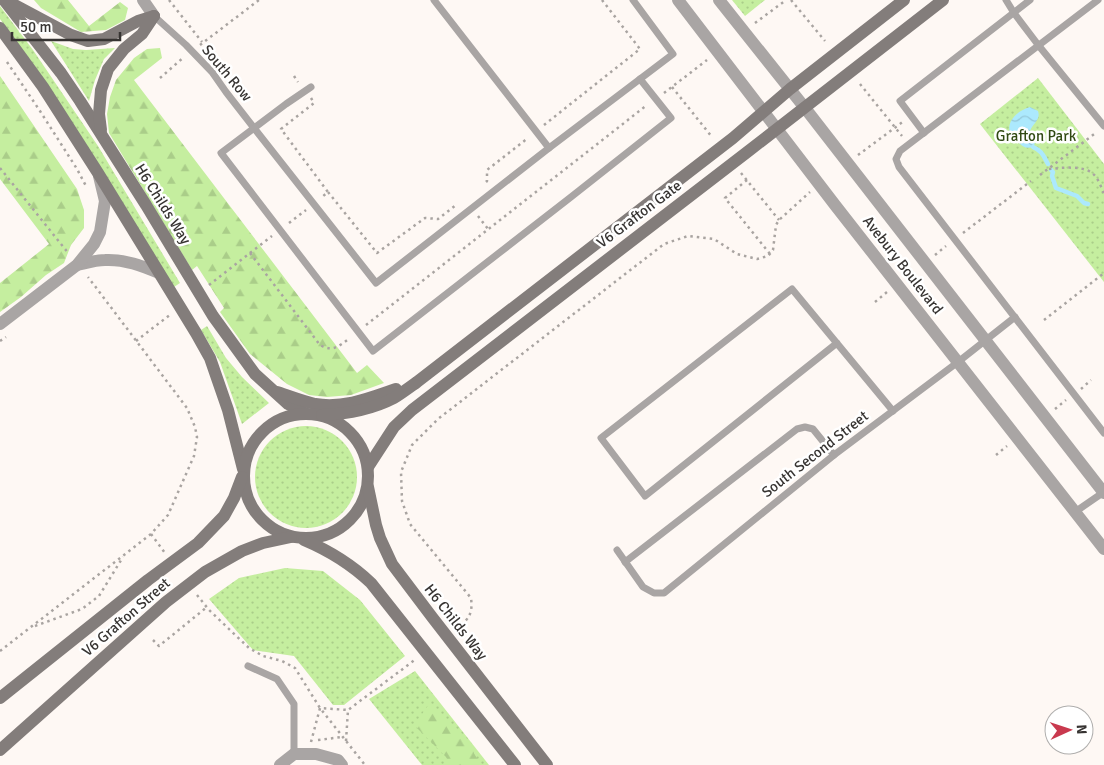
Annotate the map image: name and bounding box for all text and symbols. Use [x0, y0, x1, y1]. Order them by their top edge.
scale bar [12, 10, 120, 42]
text: 50 m [20, 18, 51, 36]
street label: South Row [198, 41, 256, 105]
park label: Grafton Park [996, 127, 1077, 145]
street label: H6 Childs Way [131, 160, 195, 248]
street label: V6 Grafton Gate [593, 176, 685, 252]
street label: Avebury Boulevard [859, 212, 947, 318]
street label: South Second Street [758, 407, 872, 501]
street label: V6 Grafton Street [78, 574, 174, 660]
street label: H6 Childs Way [421, 580, 491, 664]
north arrow [1044, 705, 1094, 755]
text: N [1073, 724, 1090, 735]

